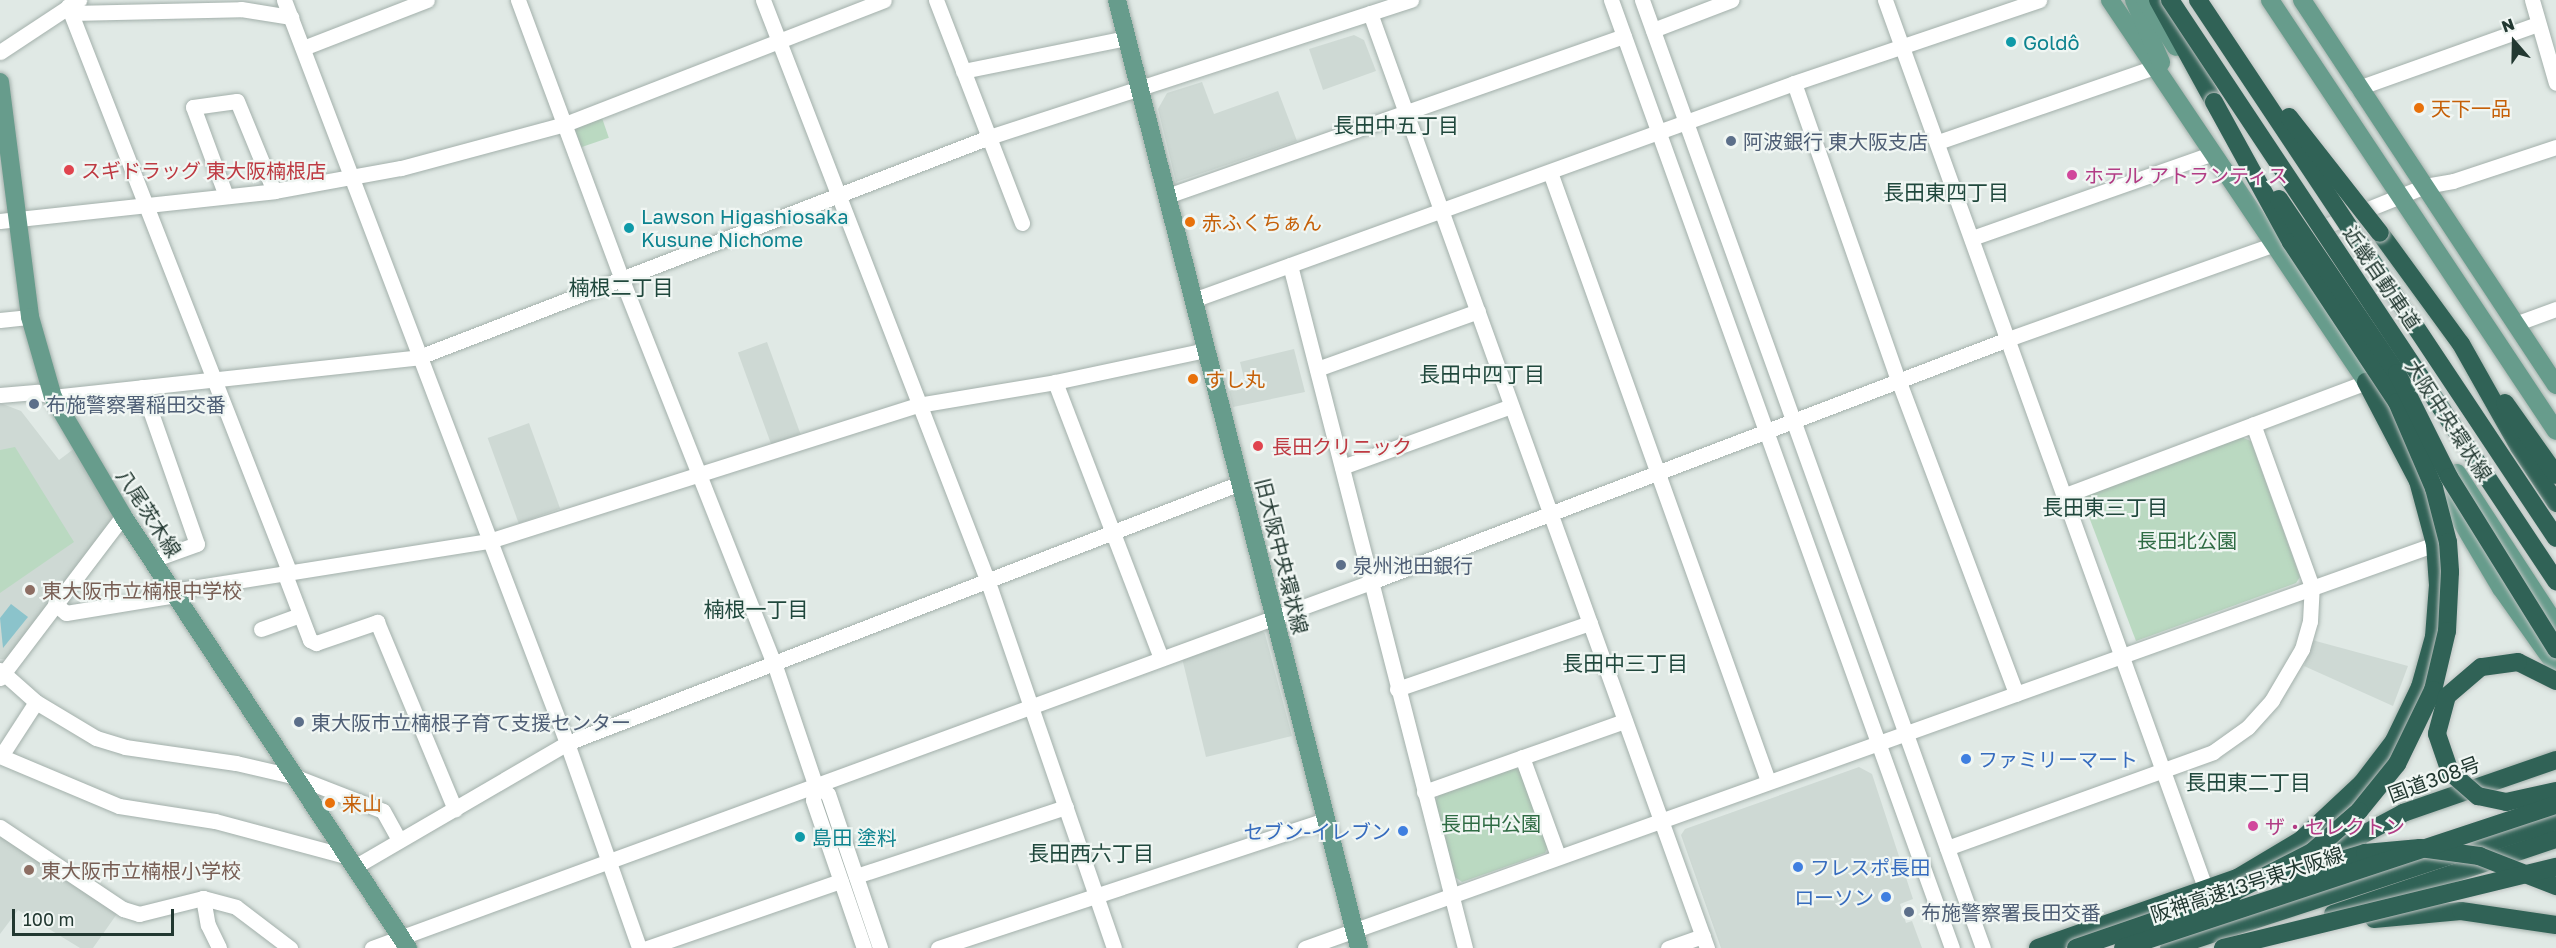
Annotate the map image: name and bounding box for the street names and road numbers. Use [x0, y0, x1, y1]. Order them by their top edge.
street label: 近畿自動車道 [2339, 222, 2425, 334]
street label: 大阪中央環状線 [2401, 355, 2497, 485]
street label: 八尾茨木線 [112, 465, 186, 561]
street label: 旧大阪中央環状線 [1251, 475, 1313, 637]
street label: 国道308号 [2385, 751, 2483, 807]
street label: 阪神高速13号東大阪線 [2148, 841, 2346, 927]

